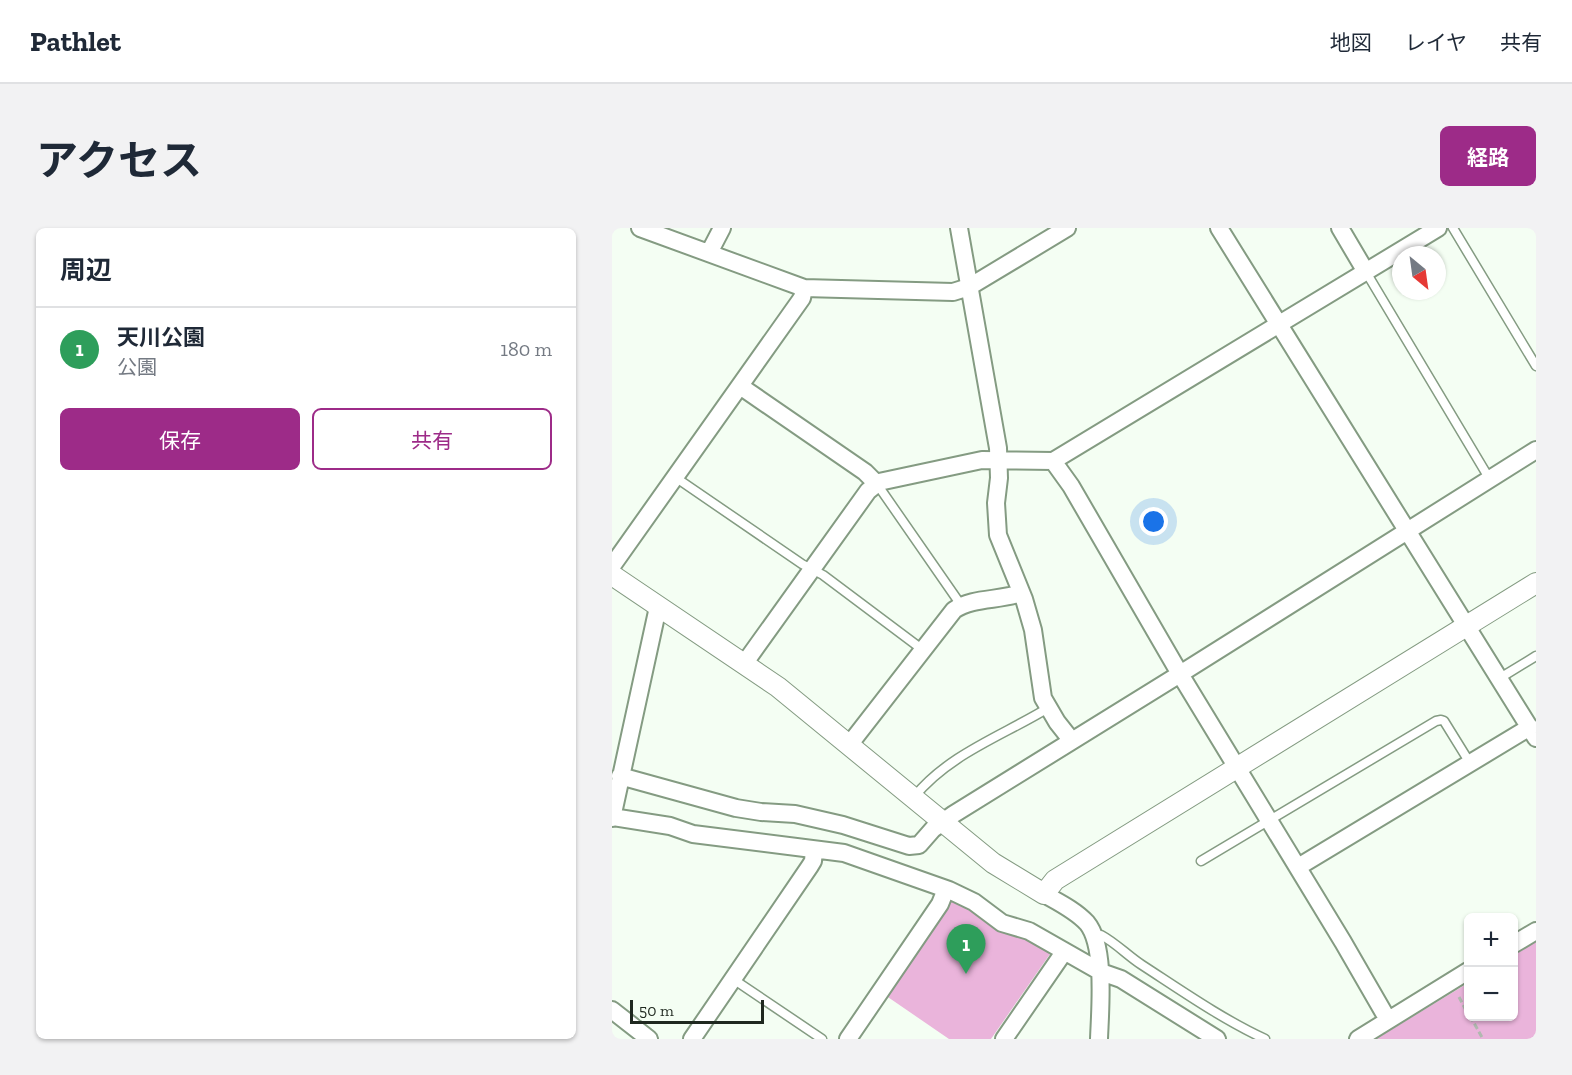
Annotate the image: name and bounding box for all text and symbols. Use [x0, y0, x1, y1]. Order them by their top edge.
text: Pathlet [30, 25, 121, 58]
text: 地図 [1330, 30, 1372, 55]
text: レイヤ [1405, 30, 1467, 55]
text: 共有 [1500, 30, 1542, 55]
button: 経路 [1440, 126, 1536, 186]
text: アクセス [36, 135, 202, 186]
north arrow [1392, 246, 1446, 300]
text: 周辺 [60, 254, 112, 286]
text: 天川公園 [117, 324, 205, 351]
text: 1 [75, 337, 84, 361]
text: 180 m [500, 337, 552, 361]
text: 公園 [117, 355, 157, 379]
button: 保存 [60, 408, 300, 470]
button: 共有 [312, 408, 552, 470]
your location [1139, 507, 1168, 536]
map controls [1464, 913, 1518, 1021]
button: + [1464, 913, 1518, 967]
pin: 1 [946, 924, 986, 974]
button: − [1464, 967, 1518, 1021]
scale bar [630, 997, 764, 1024]
text: 50 m [639, 1001, 674, 1020]

